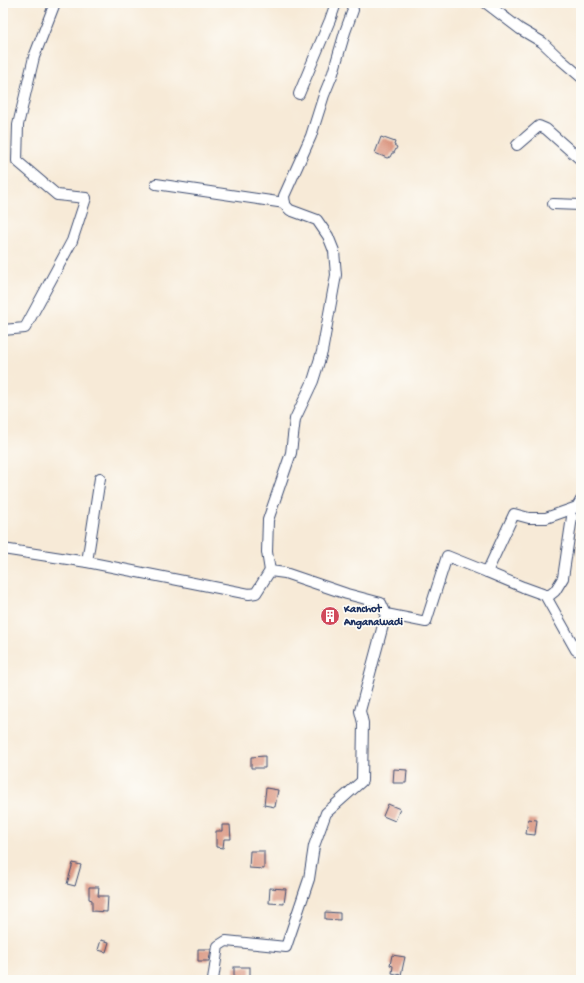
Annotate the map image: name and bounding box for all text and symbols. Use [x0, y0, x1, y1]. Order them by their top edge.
place label: Kanchot Anganawadi [343, 603, 403, 630]
building icon: Kanchot Anganawadi [319, 605, 341, 627]

